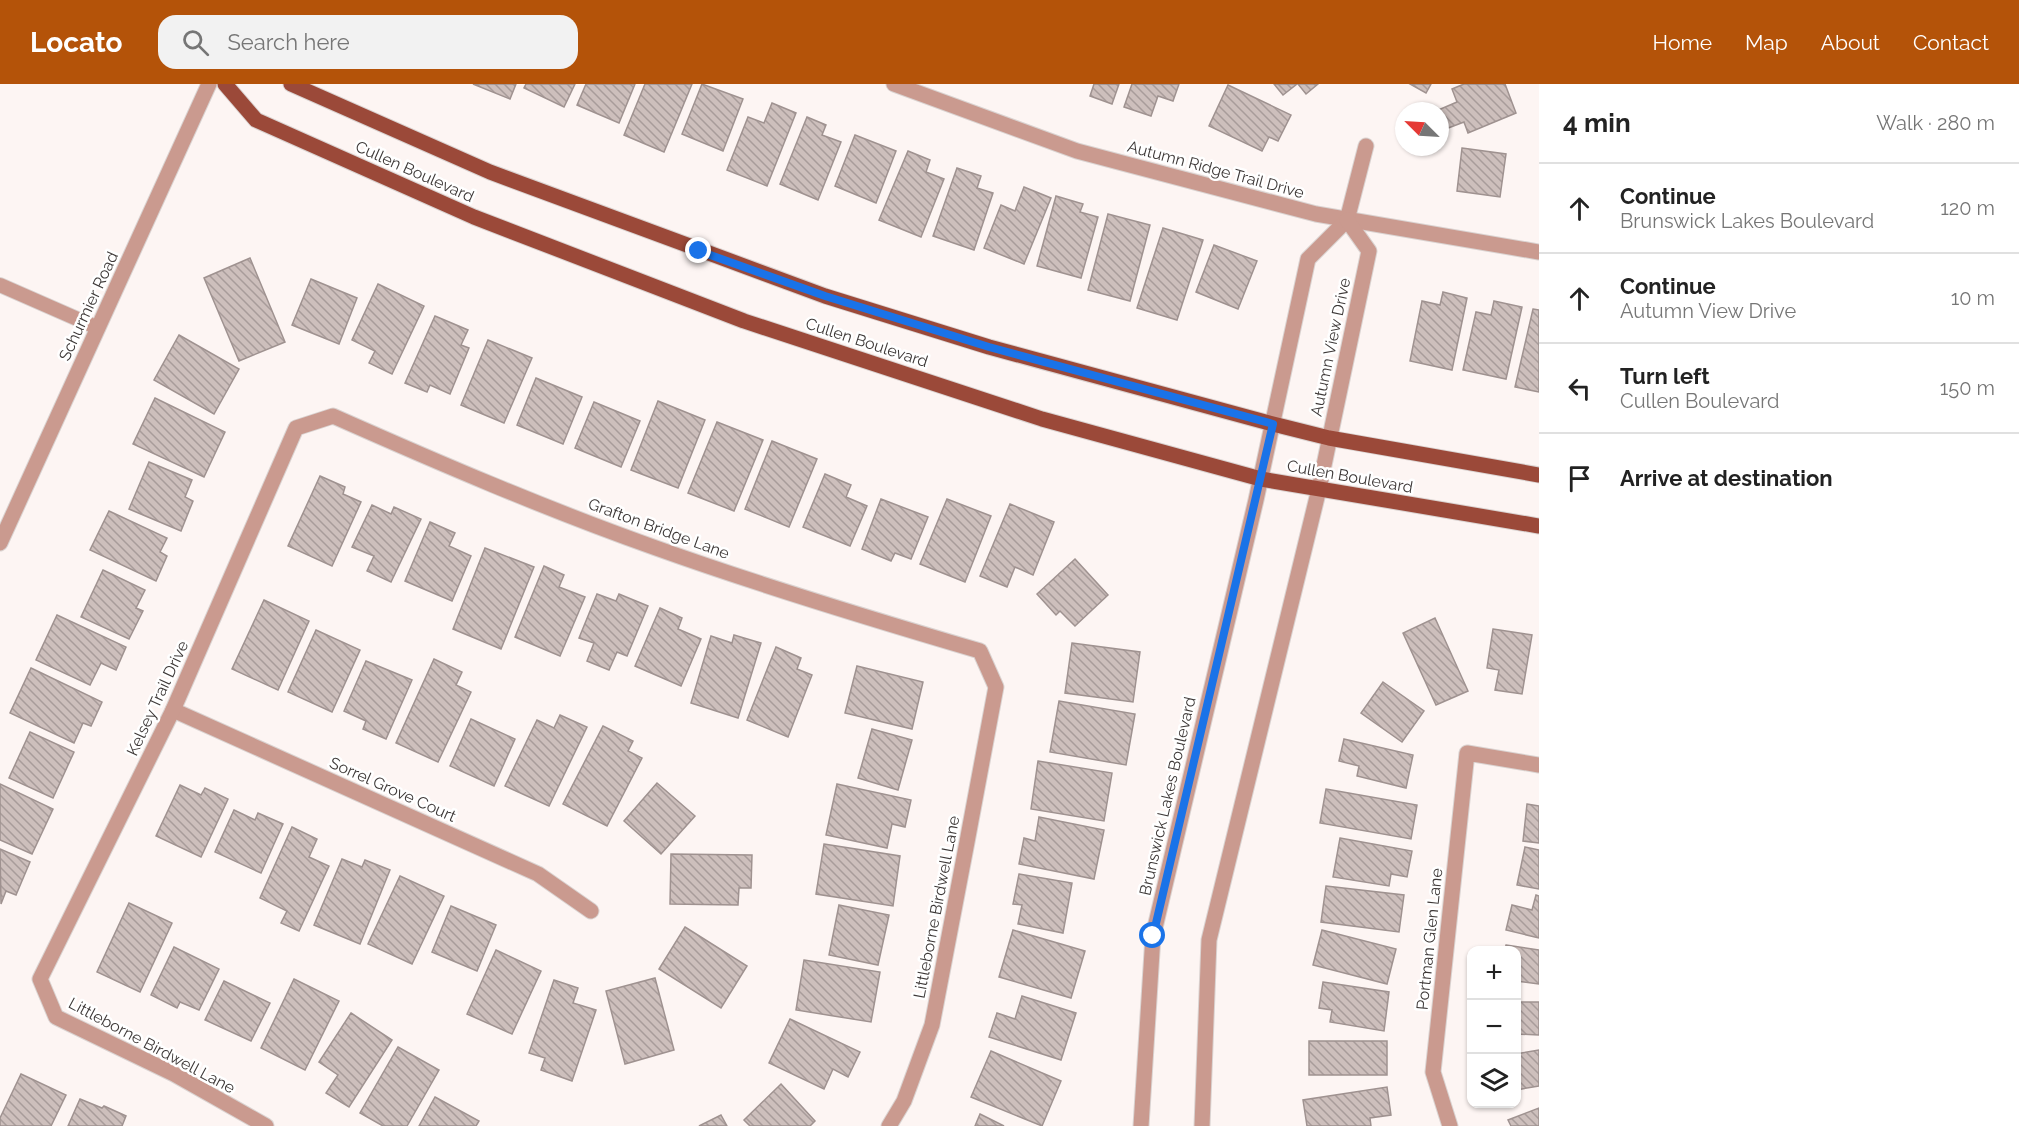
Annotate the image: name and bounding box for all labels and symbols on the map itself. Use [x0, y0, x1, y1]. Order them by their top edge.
north arrow [1395, 102, 1449, 156]
street label: Cullen Boulevard [353, 137, 477, 206]
street label: Autumn Ridge Trail Drive [1125, 137, 1306, 202]
route end [685, 237, 711, 263]
street label: Schurmier Road [55, 249, 122, 364]
street label: Autumn View Drive [1307, 276, 1354, 418]
street label: Cullen Boulevard [803, 314, 930, 371]
street label: Cullen Boulevard [1285, 456, 1414, 497]
street label: Grafton Bridge Lane [586, 494, 732, 563]
street label: Kelsey Trail Drive [123, 638, 192, 759]
street label: Brunswick Lakes Boulevard [1135, 695, 1200, 897]
street label: Sorrel Grove Court [327, 753, 459, 826]
street label: Littleborne Birdwell Lane [909, 814, 964, 1000]
street label: Portman Glen Lane [1413, 867, 1446, 1011]
route start [1139, 922, 1165, 948]
street label: Littleborne Birdwell Lane [65, 993, 238, 1097]

